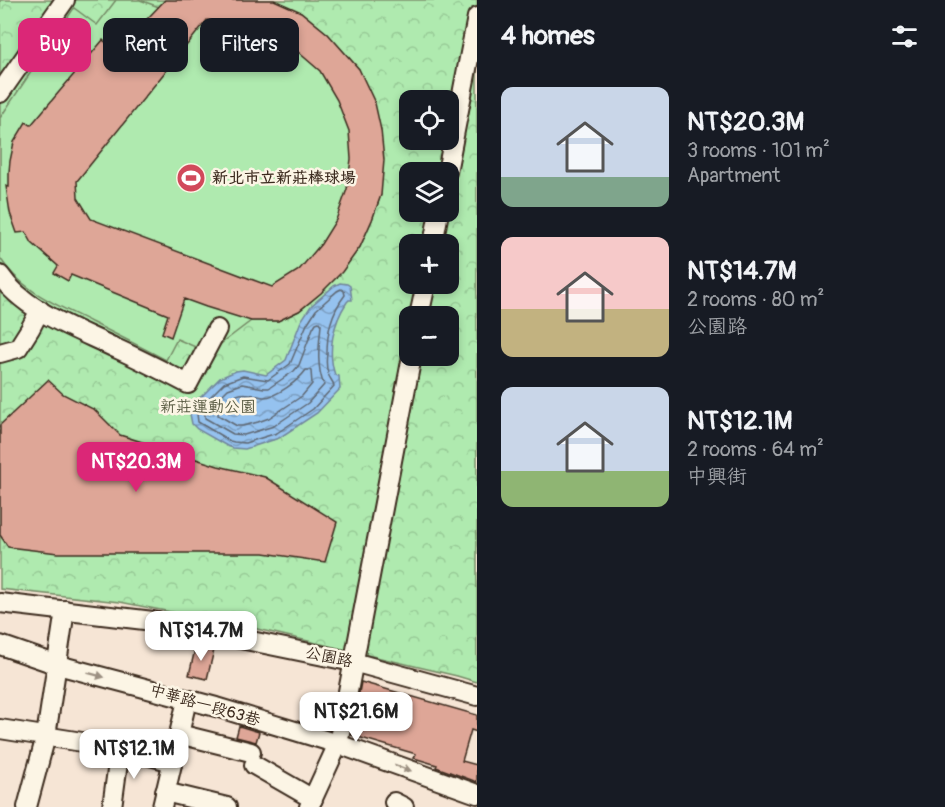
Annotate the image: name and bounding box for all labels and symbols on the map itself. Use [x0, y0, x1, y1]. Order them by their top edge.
sports icon: 新北市立新莊棒球場 [175, 162, 207, 194]
place label: 新北市立新莊棒球場 [212, 168, 356, 188]
park label: 新莊運動公園 [160, 397, 256, 417]
pin: NT$20.3M [74, 442, 198, 493]
pin: NT$14.7M [139, 611, 263, 662]
street label: 公園路 [303, 642, 355, 672]
one-way arrow [87, 671, 105, 680]
street label: 中華路一段63巷 [147, 680, 263, 730]
pin: NT$21.6M [294, 692, 418, 743]
pin: NT$12.1M [72, 729, 196, 780]
one-way arrow [394, 763, 412, 773]

